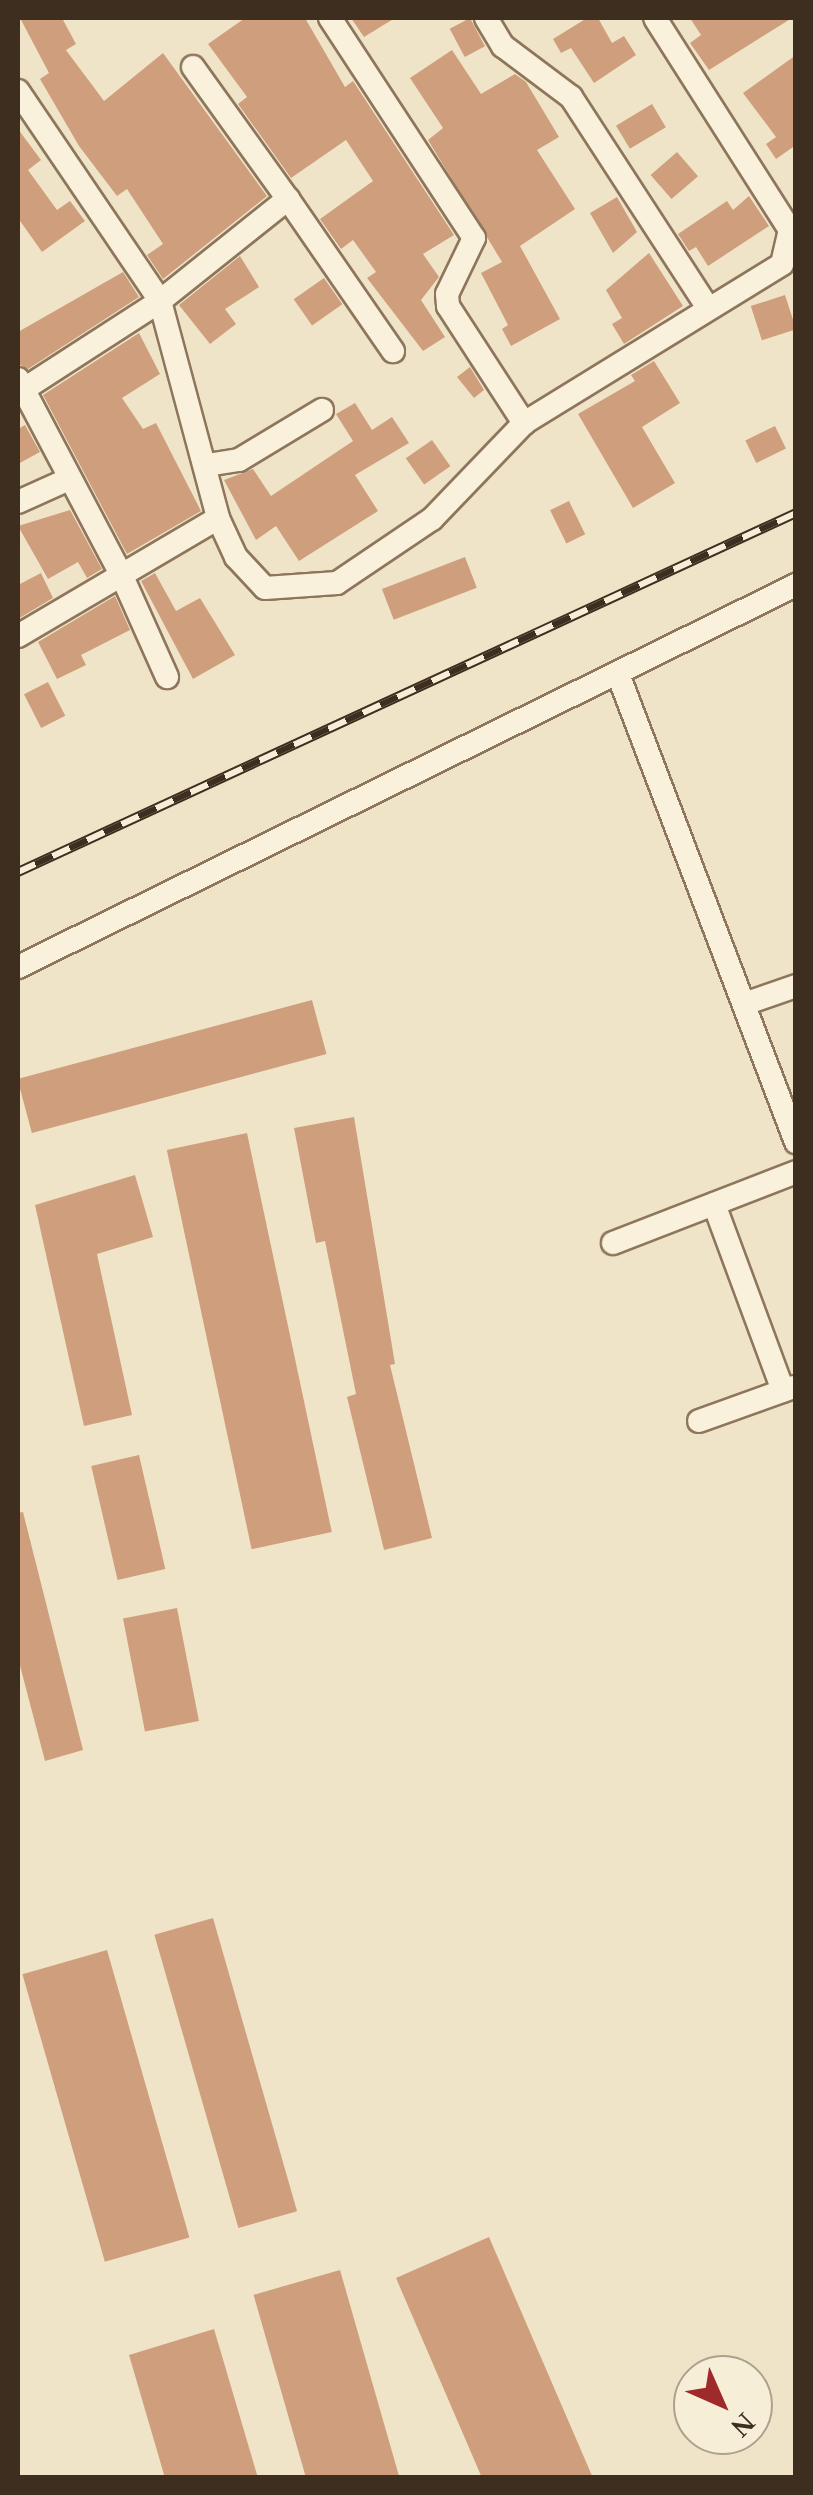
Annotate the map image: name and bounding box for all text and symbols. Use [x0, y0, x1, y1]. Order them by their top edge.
north arrow [673, 2355, 773, 2455]
text: N [725, 2407, 761, 2443]

